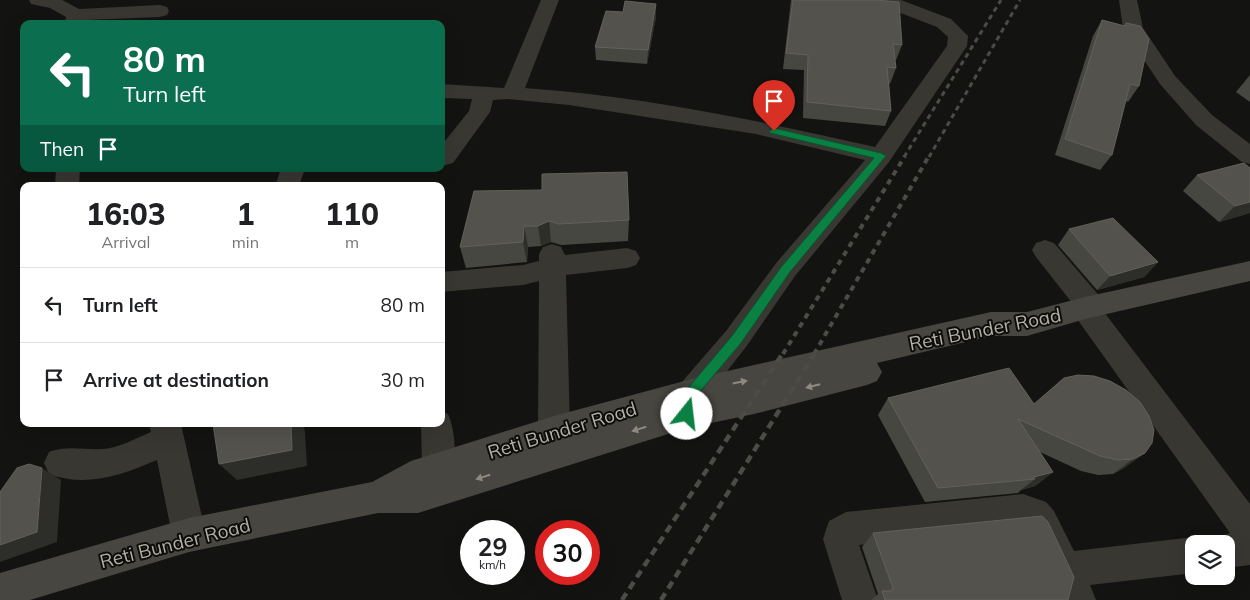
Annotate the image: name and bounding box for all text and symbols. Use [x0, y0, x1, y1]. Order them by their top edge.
text: 80 m [123, 37, 206, 81]
icon: left [40, 40, 105, 105]
text: Turn left [123, 80, 206, 108]
pin [753, 80, 795, 131]
icon: arrive [760, 87, 788, 115]
icon: arrive [94, 135, 122, 163]
text: Then [40, 137, 84, 161]
text: 16:03 [86, 195, 166, 233]
text: 1 [236, 195, 254, 233]
text: 110 [325, 195, 379, 233]
text: Arrival [101, 232, 150, 252]
text: min [232, 232, 259, 252]
text: m [345, 232, 359, 252]
icon: left [40, 291, 68, 319]
text: Turn left [83, 293, 158, 317]
text: 80 m [381, 293, 425, 317]
street label: Reti Bunder Road [907, 302, 1063, 356]
icon: arrive [40, 366, 68, 394]
text: Arrive at destination [83, 368, 269, 392]
text: 30 m [381, 368, 425, 392]
one-way arrow [733, 378, 748, 386]
one-way arrow [806, 382, 821, 390]
position arrow [660, 387, 712, 439]
street label: Reti Bunder Road [485, 396, 639, 464]
one-way arrow [631, 425, 646, 433]
one-way arrow [476, 474, 491, 481]
street label: Reti Bunder Road [97, 513, 253, 573]
speed limit sign: 30 [535, 520, 600, 585]
text: 29 [477, 531, 508, 562]
map controls [1185, 535, 1235, 585]
button: layers [1185, 535, 1235, 585]
text: km/h [479, 557, 506, 572]

